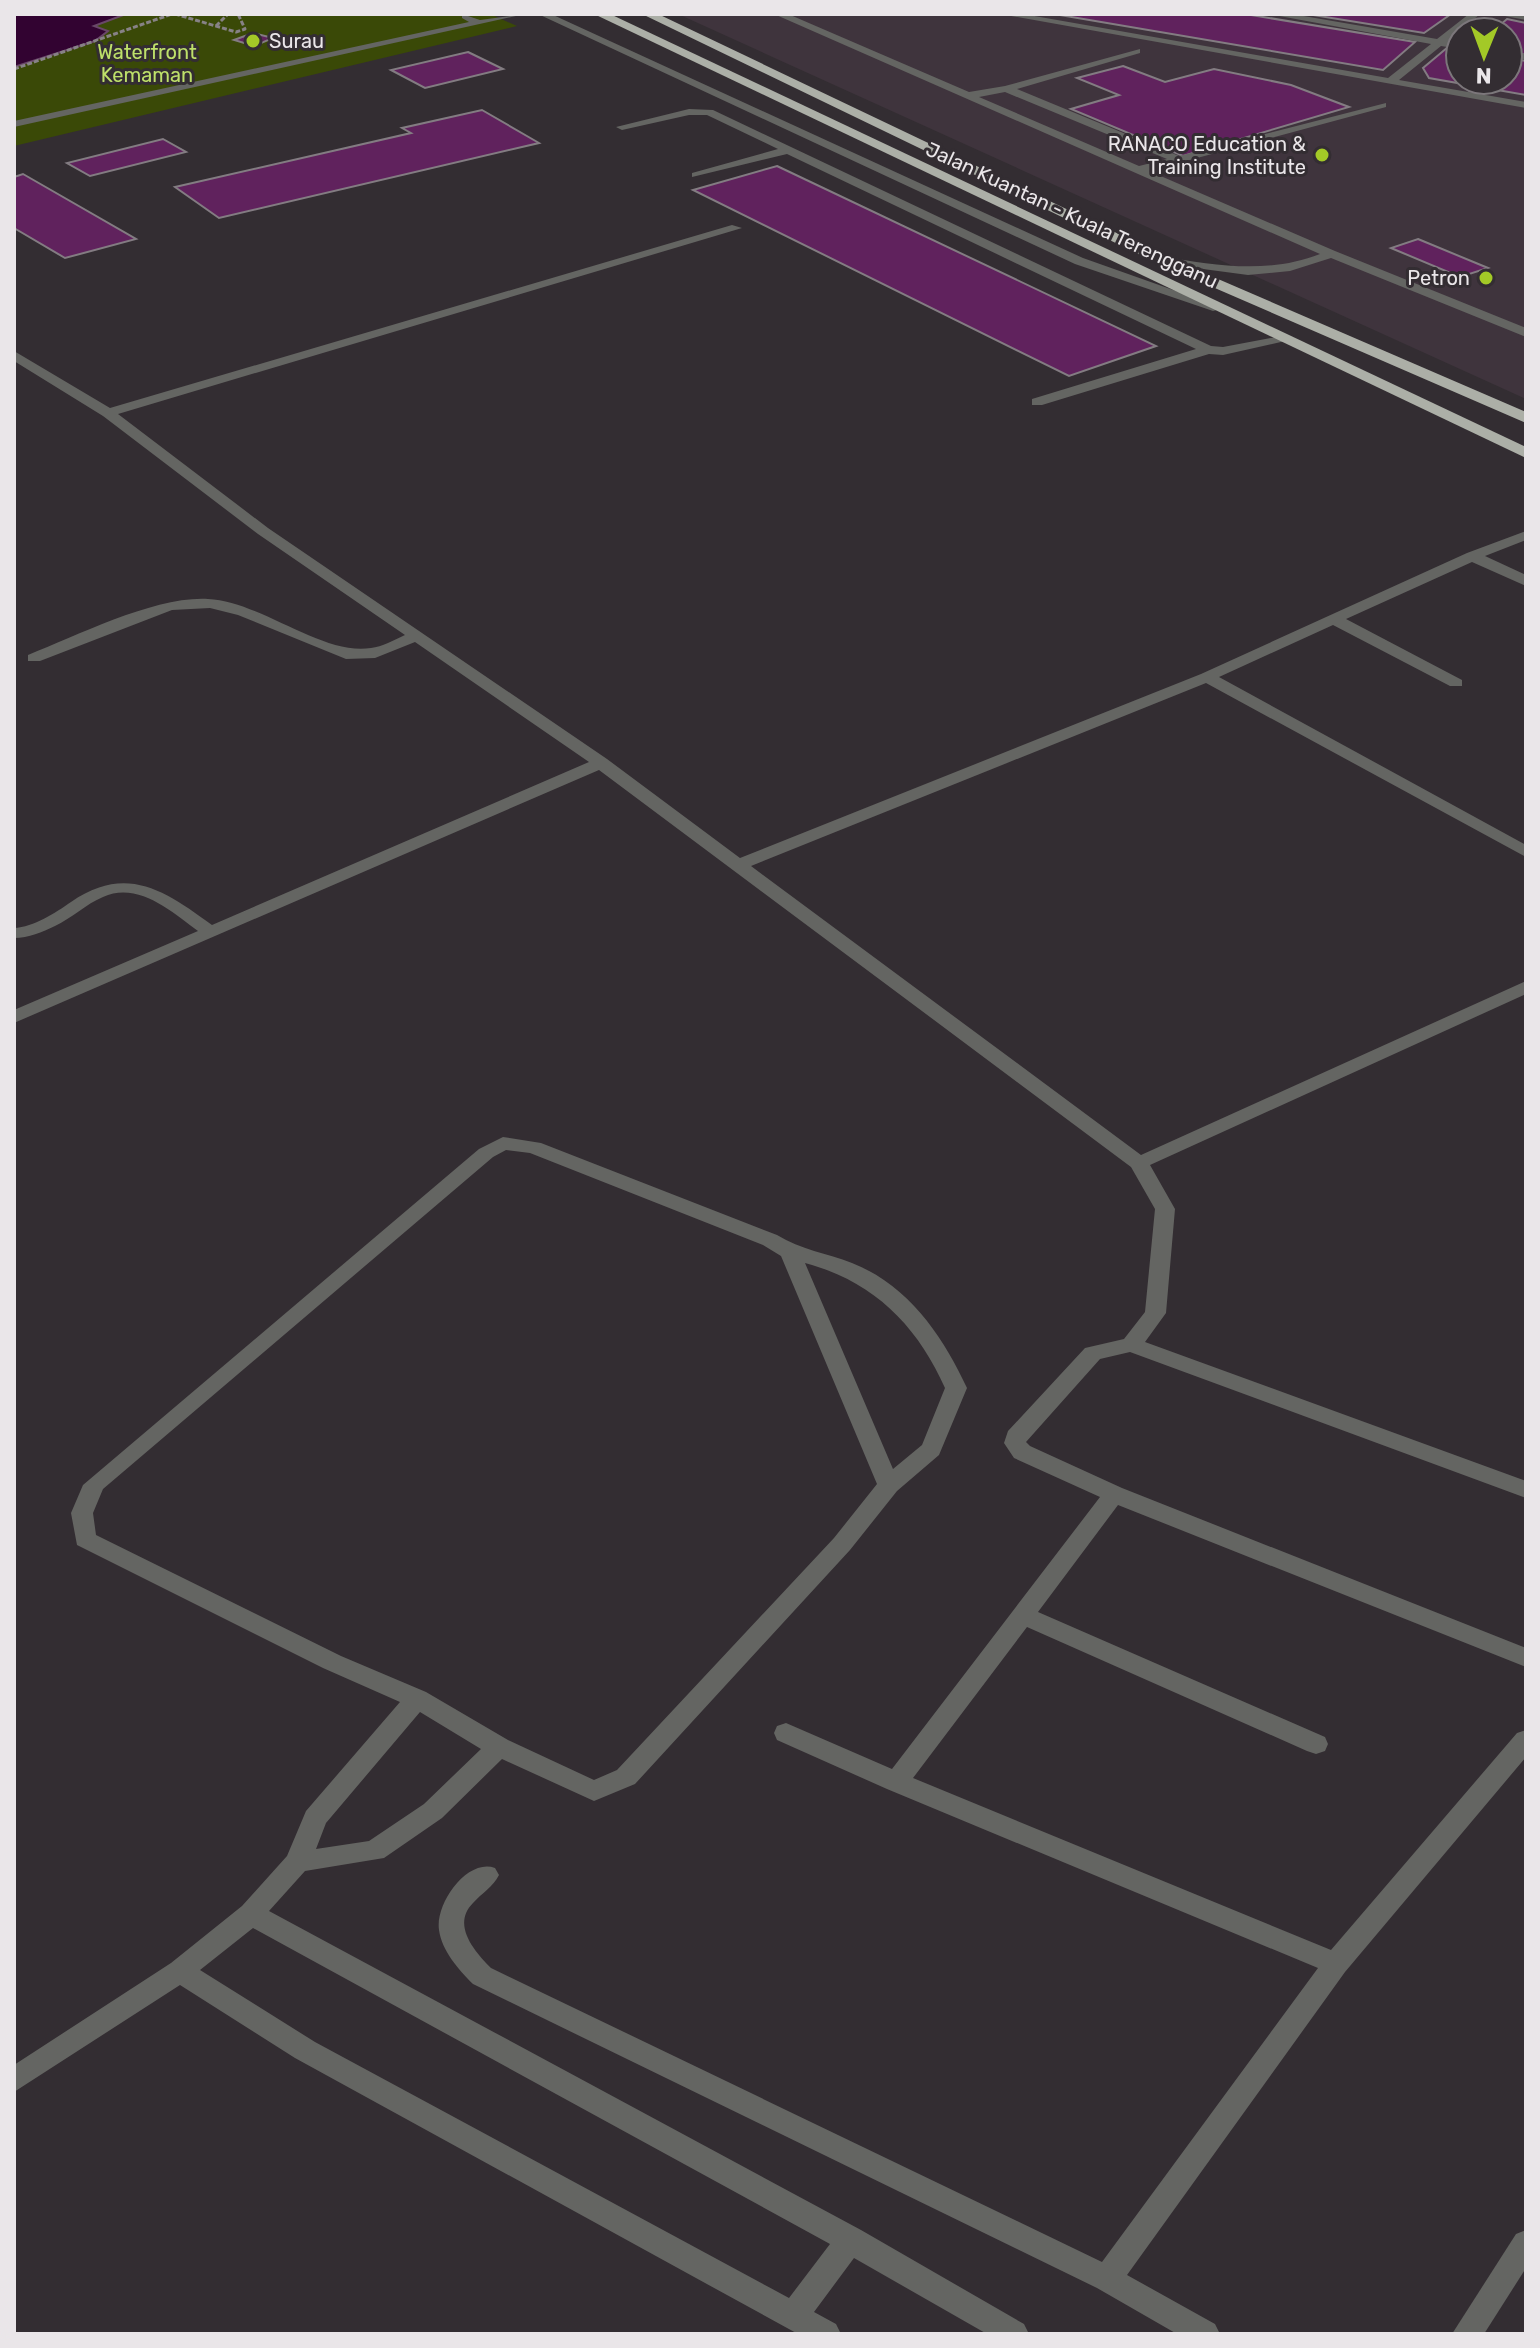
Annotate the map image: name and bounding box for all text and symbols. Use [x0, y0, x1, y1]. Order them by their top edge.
north arrow [1444, 16, 1524, 96]
place label: Surau [269, 29, 324, 53]
marker: Surau [244, 32, 262, 50]
park label: Waterfront Kemaman [97, 40, 197, 87]
text: N [1476, 62, 1492, 89]
place label: RANACO Education & Training Institute [1108, 132, 1306, 179]
street label: Jalan Kuantan - Kuala Terengganu [922, 137, 1222, 293]
marker: RANACO Education & Training Institute [1313, 146, 1331, 164]
place label: Petron [1407, 266, 1470, 290]
marker: Petron [1477, 269, 1495, 287]

